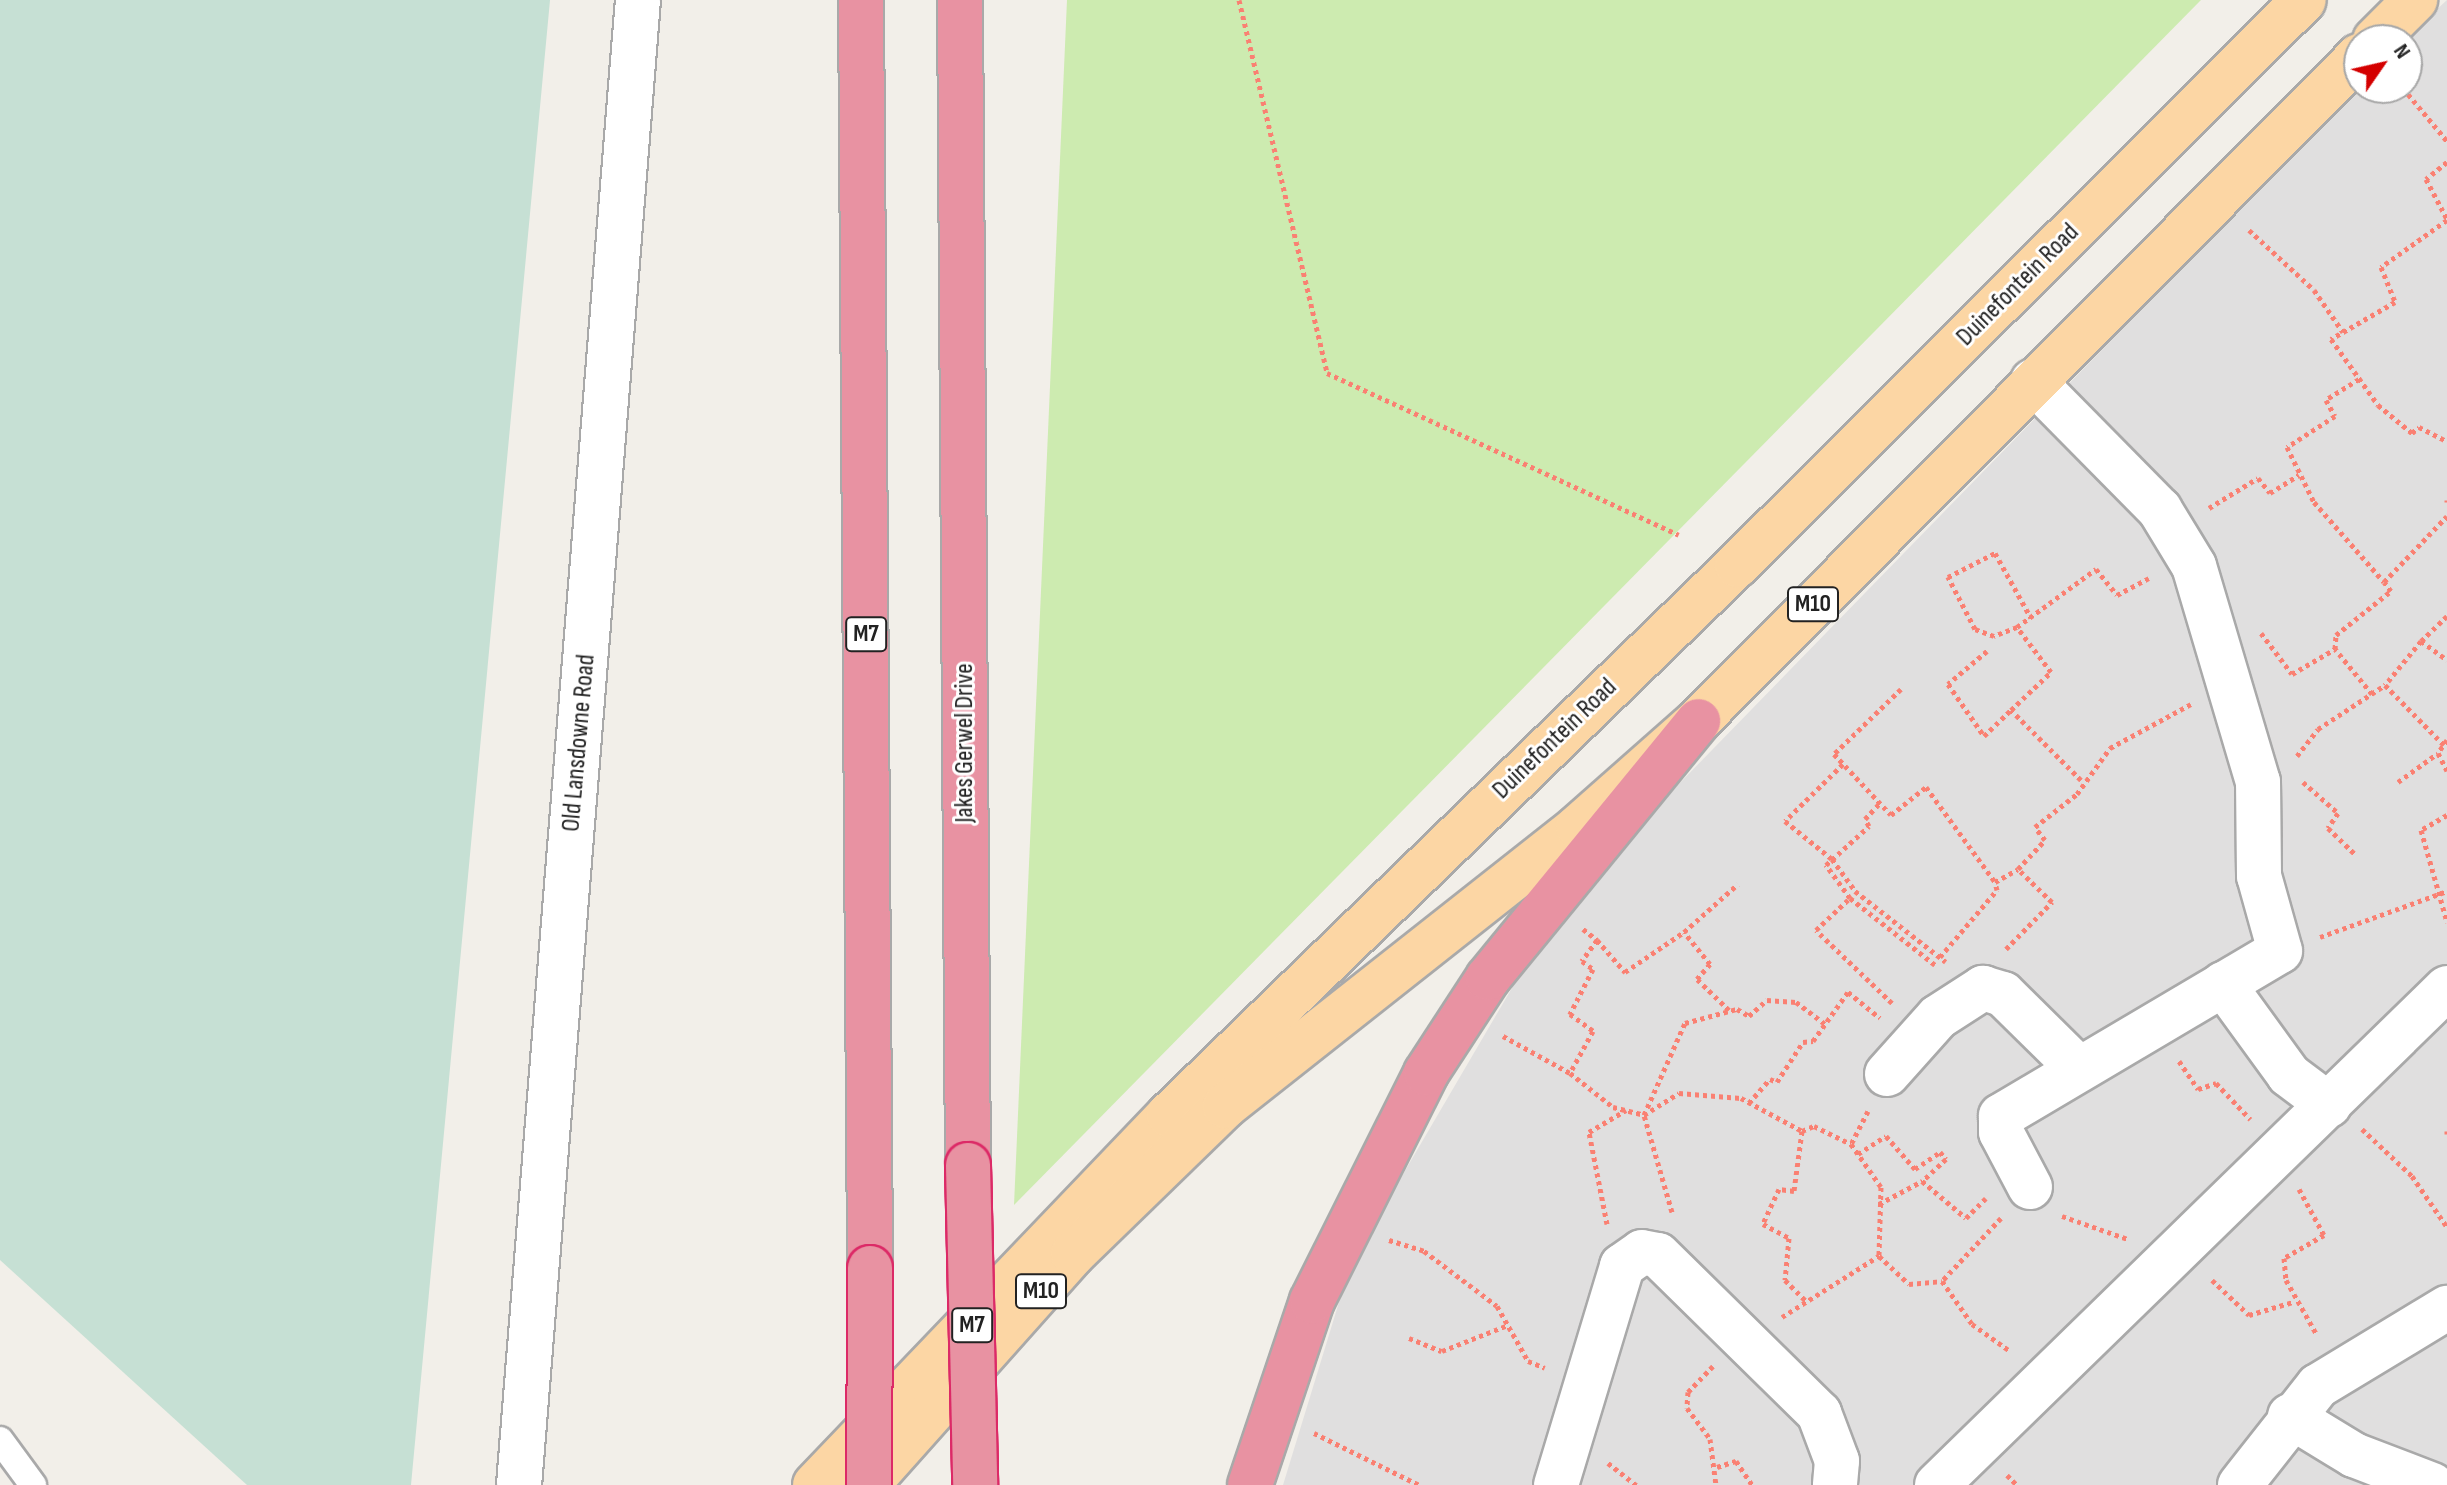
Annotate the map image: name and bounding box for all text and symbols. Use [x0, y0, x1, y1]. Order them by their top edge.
north arrow [2343, 24, 2423, 104]
text: N [2387, 39, 2416, 64]
street label: Duinefontein Road [1950, 217, 2086, 353]
road number: M10 [1787, 584, 1839, 624]
road number: M7 [844, 614, 888, 654]
street label: Old Lansdowne Road [556, 653, 602, 833]
street label: Jakes Gerwel Drive [949, 663, 981, 823]
street label: Duinefontein Road [1486, 672, 1624, 806]
road number: M10 [1015, 1271, 1067, 1311]
road number: M7 [950, 1305, 994, 1345]

